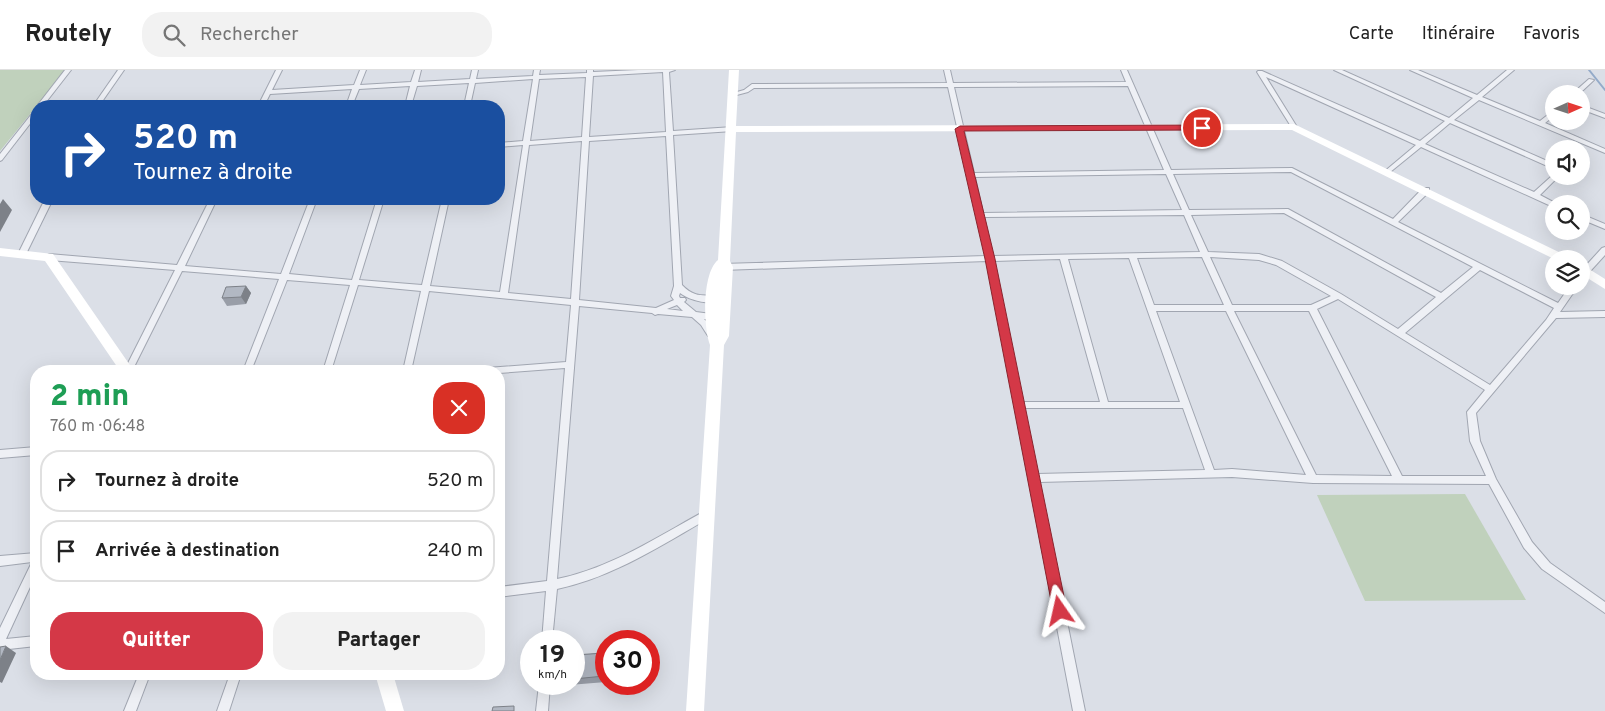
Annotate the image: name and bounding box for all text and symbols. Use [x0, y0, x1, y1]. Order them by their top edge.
search box [142, 12, 492, 57]
text: Routely [25, 20, 112, 50]
icon: search [160, 21, 188, 49]
text: Rechercher [200, 23, 299, 47]
text: Carte [1349, 23, 1394, 46]
text: Itinéraire [1422, 23, 1495, 46]
text: Favoris [1523, 23, 1580, 46]
north arrow [1545, 85, 1590, 130]
map controls [1545, 85, 1590, 295]
pin [1181, 107, 1223, 149]
icon: arrive [1188, 114, 1216, 142]
text: 520 m [133, 117, 238, 161]
icon: right [50, 120, 115, 185]
button: sound [1545, 140, 1590, 185]
text: Tournez à droite [133, 160, 293, 187]
button: search [1545, 195, 1590, 240]
button: layers [1545, 250, 1590, 295]
text: 2 min [50, 379, 129, 416]
button: close [433, 382, 485, 434]
text: 760 m · 06:48 [50, 417, 145, 437]
icon: right [52, 467, 80, 495]
text: Tournez à droite [95, 469, 239, 493]
text: 520 m [427, 469, 483, 493]
icon: arrive [52, 537, 80, 565]
text: Arrivée à destination [95, 539, 280, 563]
text: 240 m [427, 539, 483, 563]
position arrow [1033, 584, 1085, 636]
button: Quitter [50, 612, 263, 670]
button: Partager [273, 612, 485, 670]
speed limit sign: 30 [595, 630, 660, 695]
text: 19 [540, 640, 565, 672]
text: km/h [538, 667, 567, 683]

